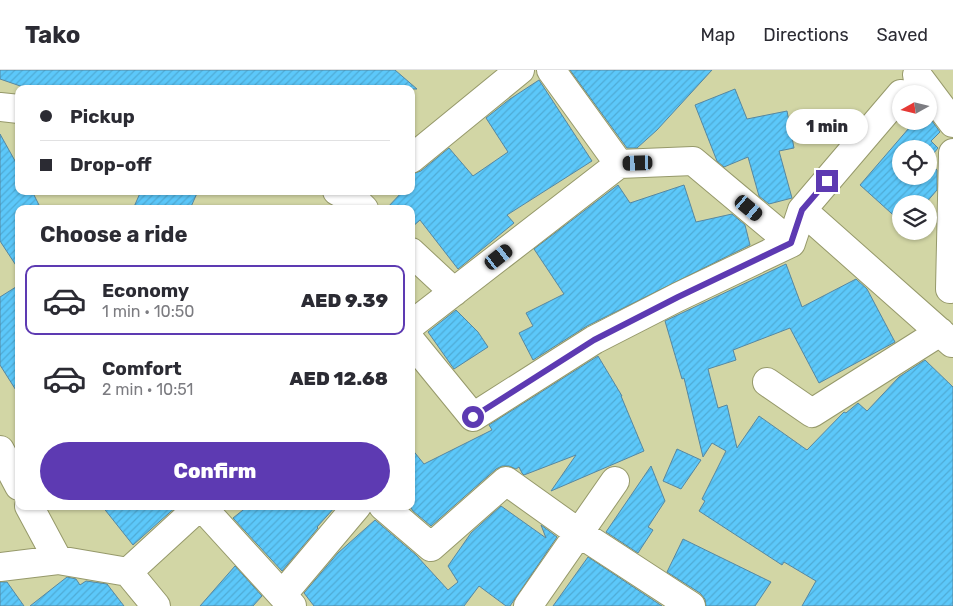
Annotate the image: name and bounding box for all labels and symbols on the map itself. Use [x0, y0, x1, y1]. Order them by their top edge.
north arrow [892, 85, 938, 130]
callout: 1 min [786, 108, 868, 144]
car [622, 155, 653, 171]
route end [816, 170, 838, 192]
car [732, 193, 765, 223]
car [482, 242, 515, 272]
route start [462, 406, 484, 428]

